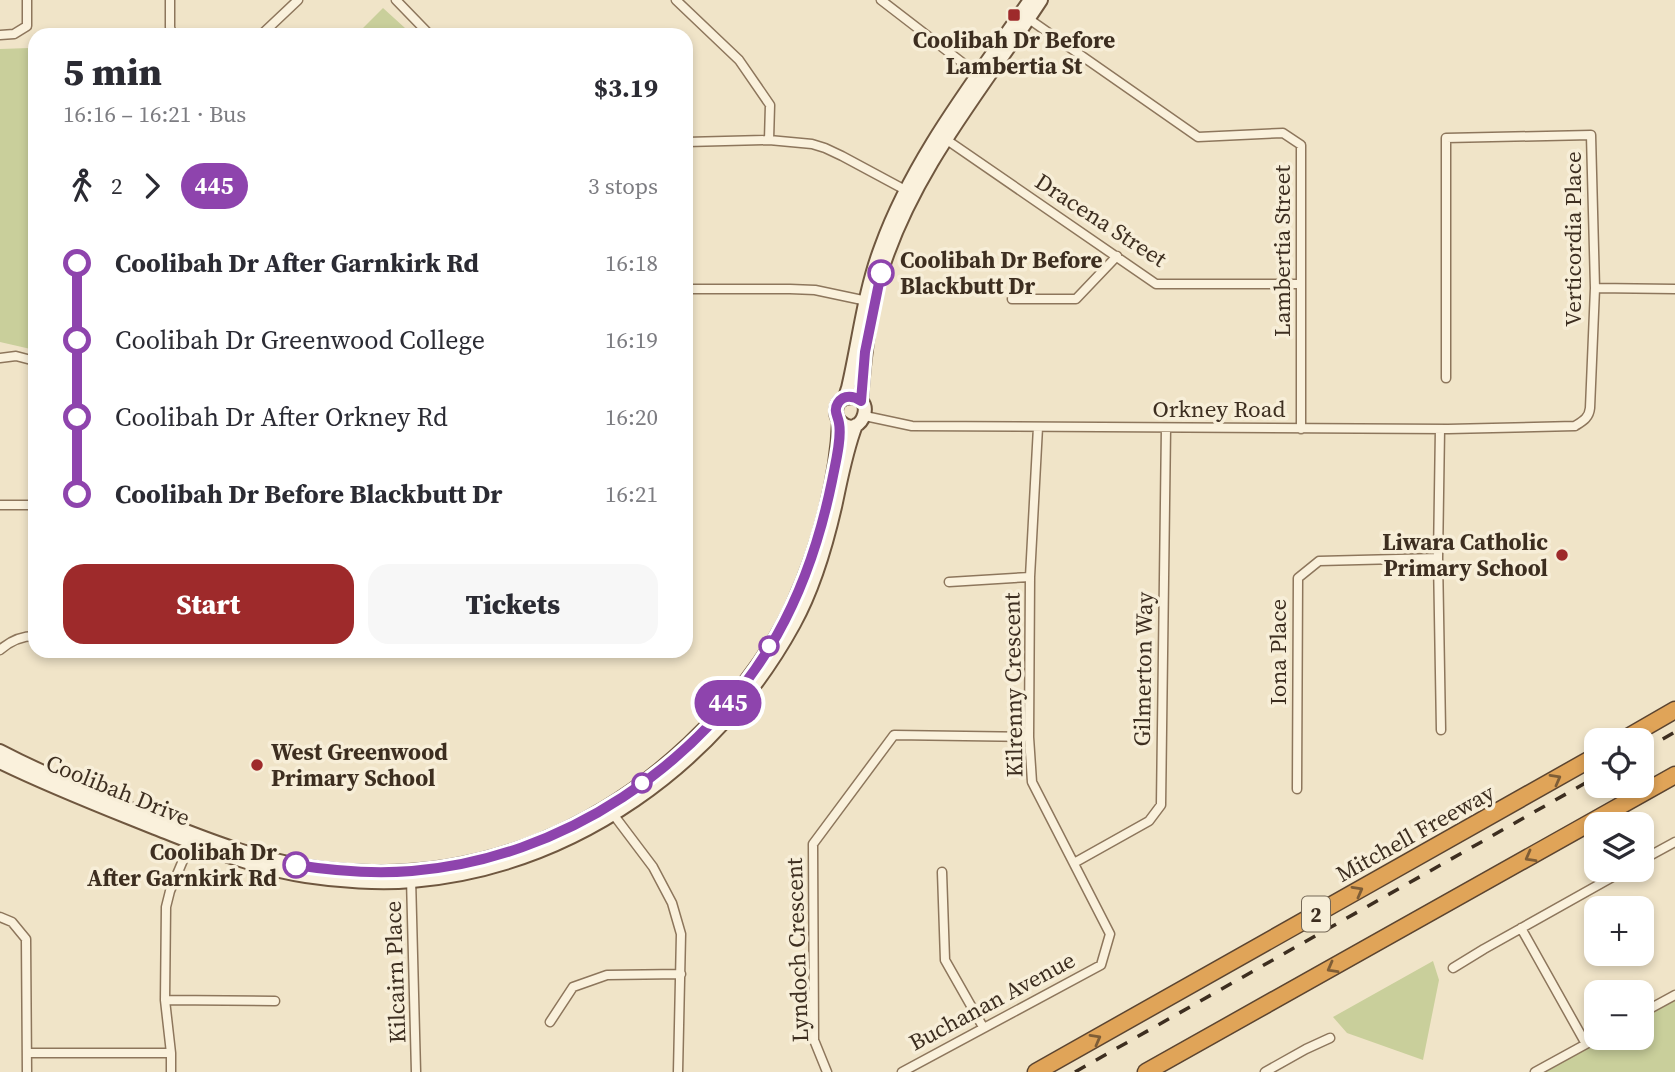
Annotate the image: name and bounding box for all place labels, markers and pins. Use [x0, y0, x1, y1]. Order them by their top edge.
marker: Coolibah Dr Before Lambertia St [1006, 7, 1022, 23]
place label: Coolibah Dr Before Lambertia St [913, 24, 1115, 82]
place label: Coolibah Dr Before Blackbutt Dr [900, 244, 1103, 302]
marker: Coolibah Dr Before Blackbutt Dr [868, 260, 894, 286]
place label: Liwara Catholic Primary School [1382, 526, 1548, 584]
marker: Liwara Catholic Primary School [1554, 547, 1570, 563]
unlabelled marker [759, 636, 779, 656]
place label: West Greenwood Primary School [271, 736, 448, 794]
marker: West Greenwood Primary School [249, 757, 265, 773]
unlabelled marker [632, 773, 652, 793]
place label: Coolibah Dr After Garnkirk Rd [87, 836, 277, 894]
marker: Coolibah Dr After Garnkirk Rd [283, 852, 309, 878]

